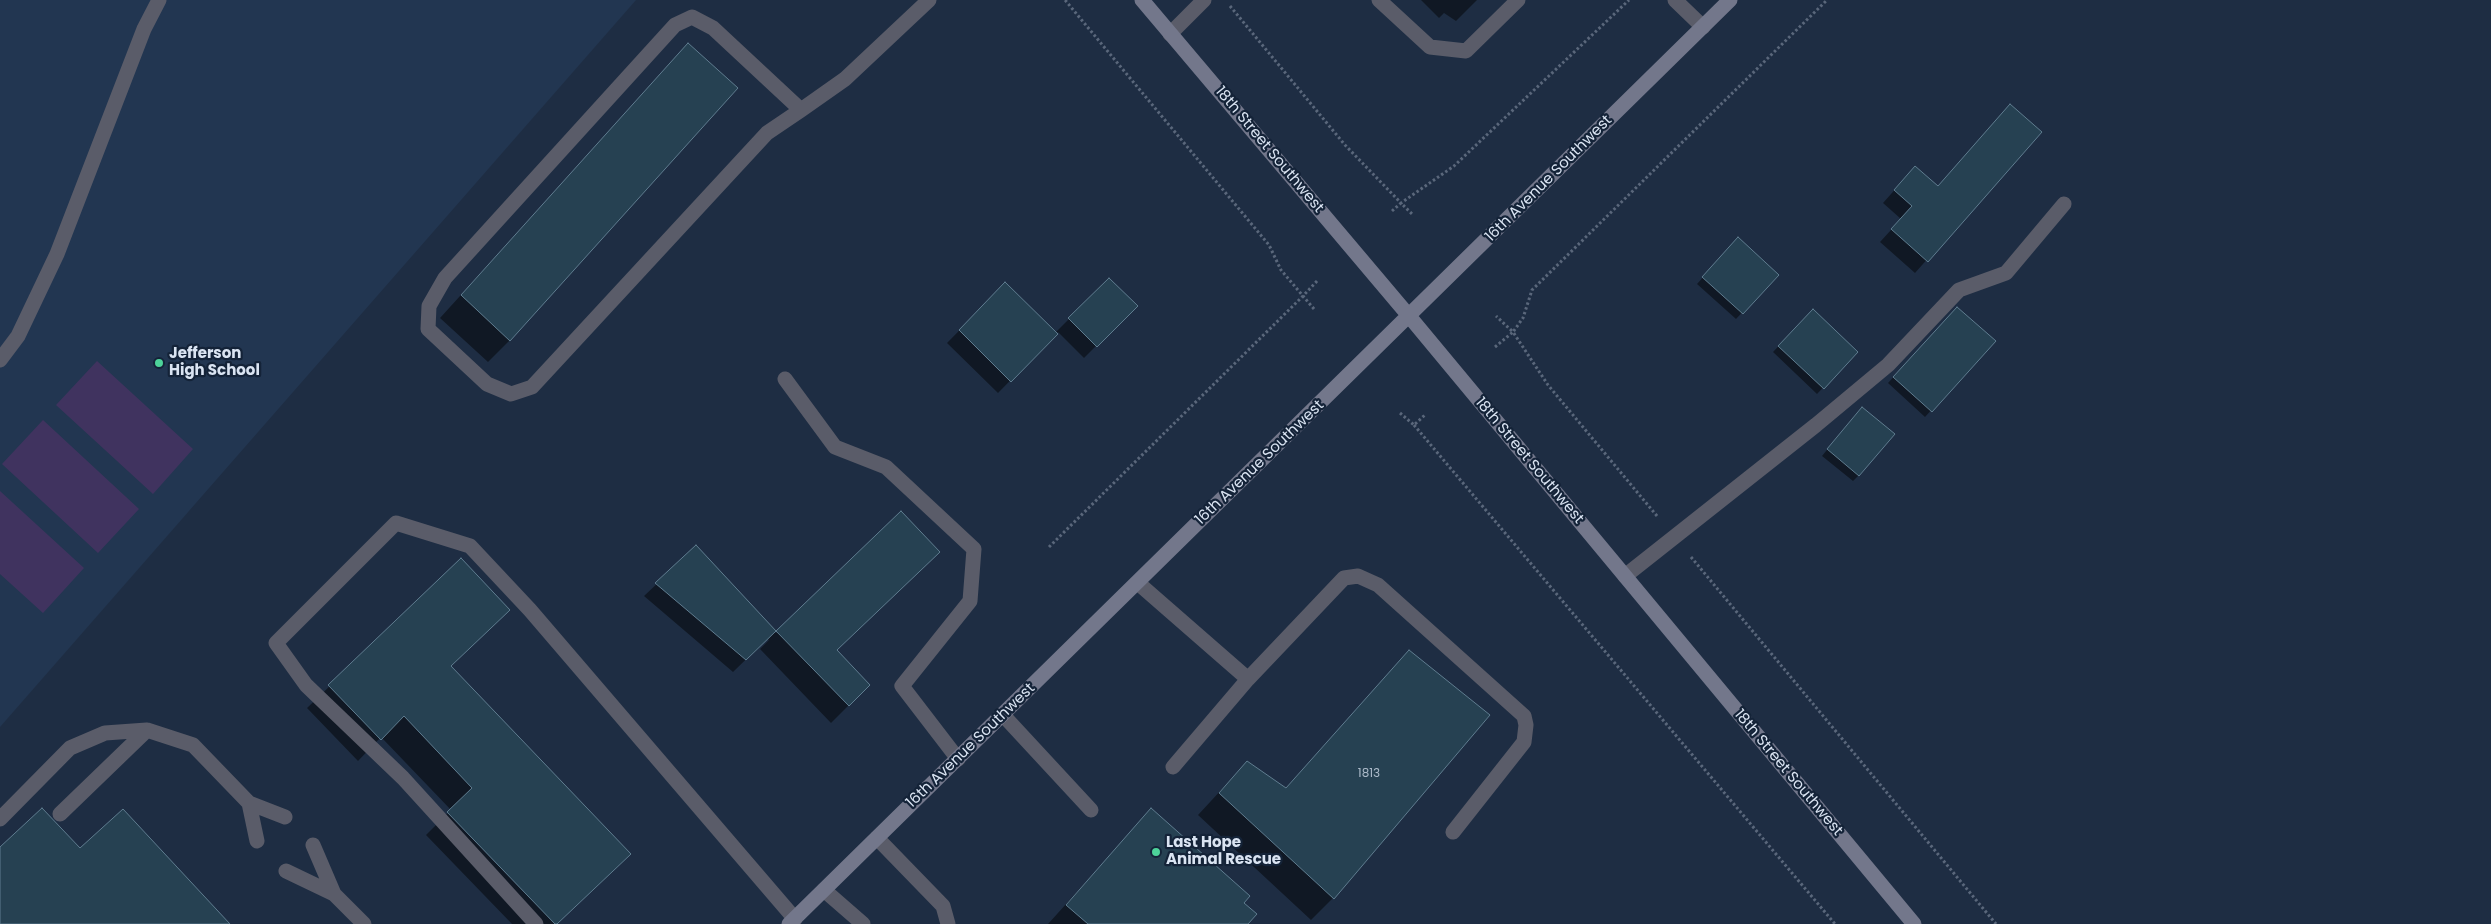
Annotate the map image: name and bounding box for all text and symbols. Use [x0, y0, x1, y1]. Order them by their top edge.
street label: 18th Street Southwest [1211, 83, 1327, 217]
street label: 16th Avenue Southwest [1482, 112, 1616, 246]
place label: Jefferson High School [169, 345, 260, 380]
marker: Jefferson High School [153, 357, 165, 369]
street label: 18th Street Southwest [1471, 394, 1587, 528]
street label: 16th Avenue Southwest [1192, 397, 1328, 529]
street label: 16th Avenue Southwest [903, 680, 1039, 812]
street label: 18th Street Southwest [1730, 706, 1846, 840]
house number: 1813 [1358, 767, 1380, 781]
place label: Last Hope Animal Rescue [1166, 834, 1281, 869]
marker: Last Hope Animal Rescue [1150, 846, 1162, 858]

